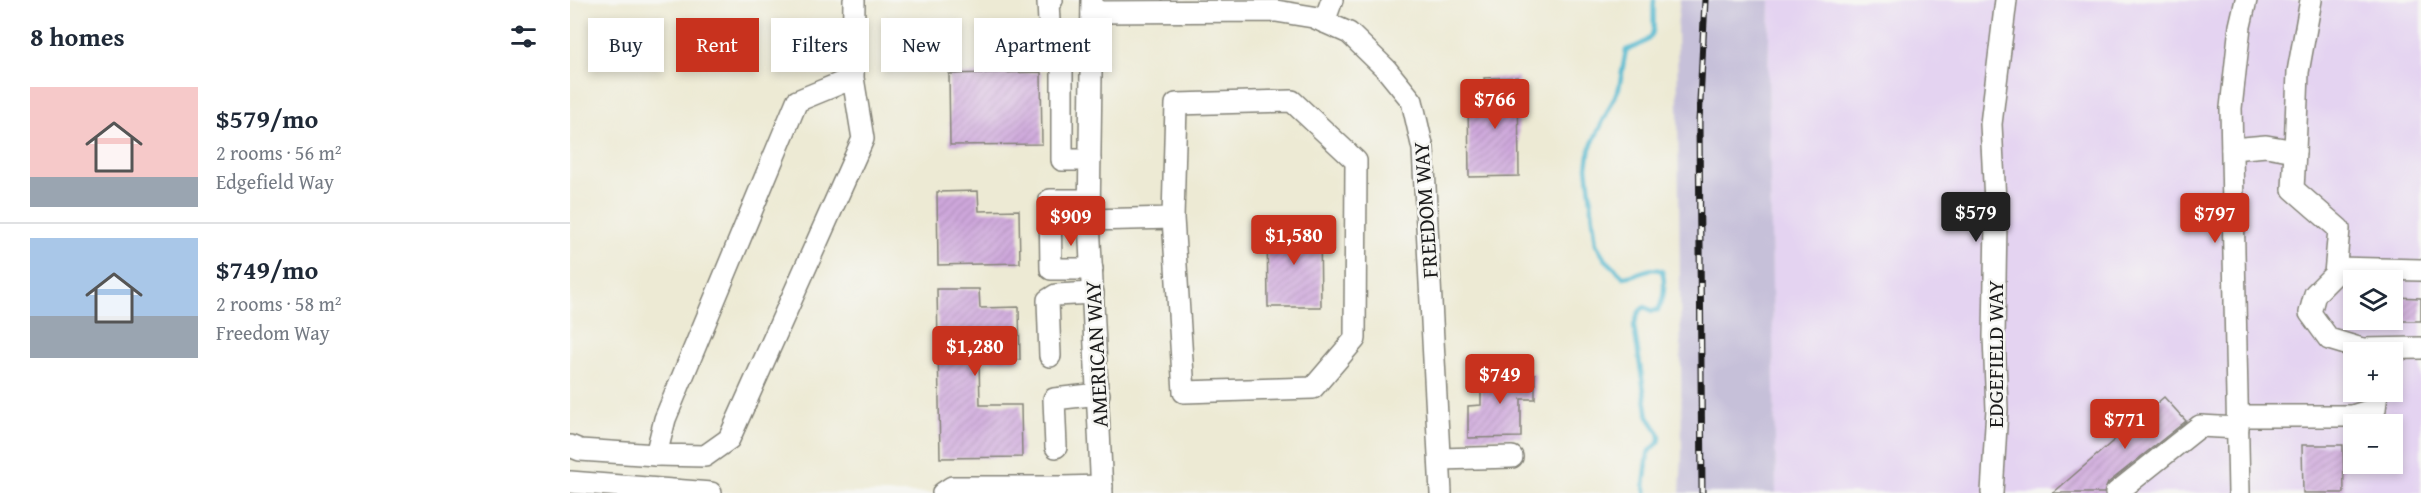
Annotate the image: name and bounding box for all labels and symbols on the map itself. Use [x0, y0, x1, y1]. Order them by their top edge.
pin: $766 [1459, 79, 1531, 130]
street label: FREEDOM WAY [1404, 141, 1446, 279]
pin: $579 [1940, 192, 2012, 243]
pin: $797 [2179, 193, 2251, 244]
pin: $909 [1035, 196, 1107, 247]
pin: $1,580 [1245, 215, 1343, 266]
street label: AMERICAN WAY [1076, 280, 1116, 428]
street label: EDGEFIELD WAY [1979, 280, 2011, 428]
pin: $1,280 [926, 326, 1024, 377]
pin: $749 [1464, 354, 1536, 405]
pin: $771 [2089, 399, 2161, 450]

